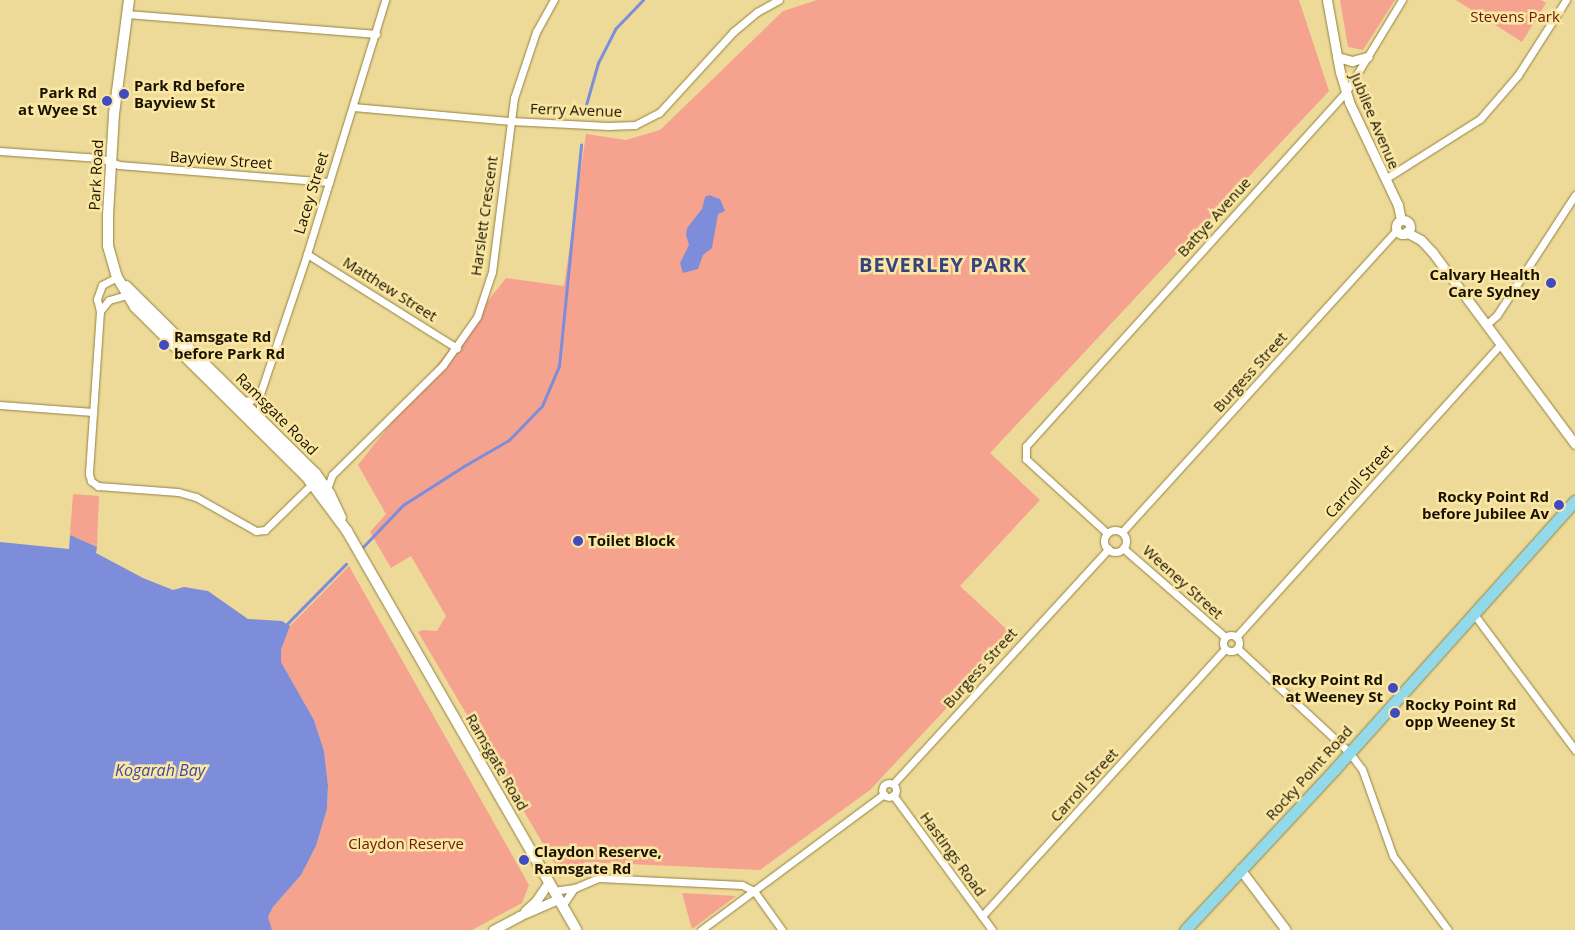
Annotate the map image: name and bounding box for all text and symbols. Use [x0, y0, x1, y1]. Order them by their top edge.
park label: Stevens Park [1470, 8, 1560, 26]
street label: Jubilee Avenue [1347, 70, 1403, 172]
place label: Park Rd before Bayview St [134, 76, 245, 111]
place label: Park Rd at Wyee St [18, 83, 97, 118]
marker: Park Rd before Bayview St [118, 88, 130, 100]
marker: Park Rd at Wyee St [101, 95, 113, 107]
street label: Ferry Avenue [530, 99, 622, 121]
street label: Park Road [85, 139, 107, 211]
street label: Bayview Street [169, 147, 273, 173]
street label: Lacey Street [290, 150, 332, 236]
street label: Harslett Crescent [467, 155, 501, 277]
street label: Battye Avenue [1174, 174, 1254, 260]
district label: BEVERLEY PARK [857, 252, 1029, 276]
street label: Matthew Street [340, 253, 440, 325]
place label: Calvary Health Care Sydney [1430, 265, 1540, 300]
marker: Calvary Health Care Sydney [1544, 276, 1558, 290]
place label: Ramsgate Rd before Park Rd [174, 327, 285, 362]
street label: Burgess Street [1209, 328, 1291, 416]
marker: Ramsgate Rd before Park Rd [158, 339, 170, 351]
street label: Ramsgate Road [232, 369, 322, 459]
street label: Carroll Street [1321, 441, 1397, 521]
place label: Rocky Point Rd before Jubilee Av [1422, 487, 1549, 522]
marker: Rocky Point Rd before Jubilee Av [1553, 499, 1565, 511]
place label: Toilet Block [588, 532, 675, 550]
marker: Toilet Block [572, 535, 584, 547]
street label: Weeney Street [1139, 541, 1227, 623]
street label: Burgess Street [939, 624, 1021, 712]
place label: Rocky Point Rd at Weeney St [1271, 670, 1383, 705]
marker: Rocky Point Rd at Weeney St [1387, 682, 1399, 694]
place label: Rocky Point Rd opp Weeney St [1405, 695, 1517, 730]
marker: Rocky Point Rd opp Weeney St [1389, 707, 1401, 719]
street label: Ramsgate Road [462, 710, 532, 814]
street label: Rocky Point Road [1262, 722, 1356, 824]
street label: Carroll Street [1046, 745, 1122, 825]
water label: Kogarah Bay [115, 760, 205, 780]
street label: Hastings Road [916, 808, 990, 900]
park label: Claydon Reserve [348, 835, 464, 853]
place label: Claydon Reserve, Ramsgate Rd [534, 842, 662, 877]
marker: Claydon Reserve, Ramsgate Rd [518, 854, 530, 866]

